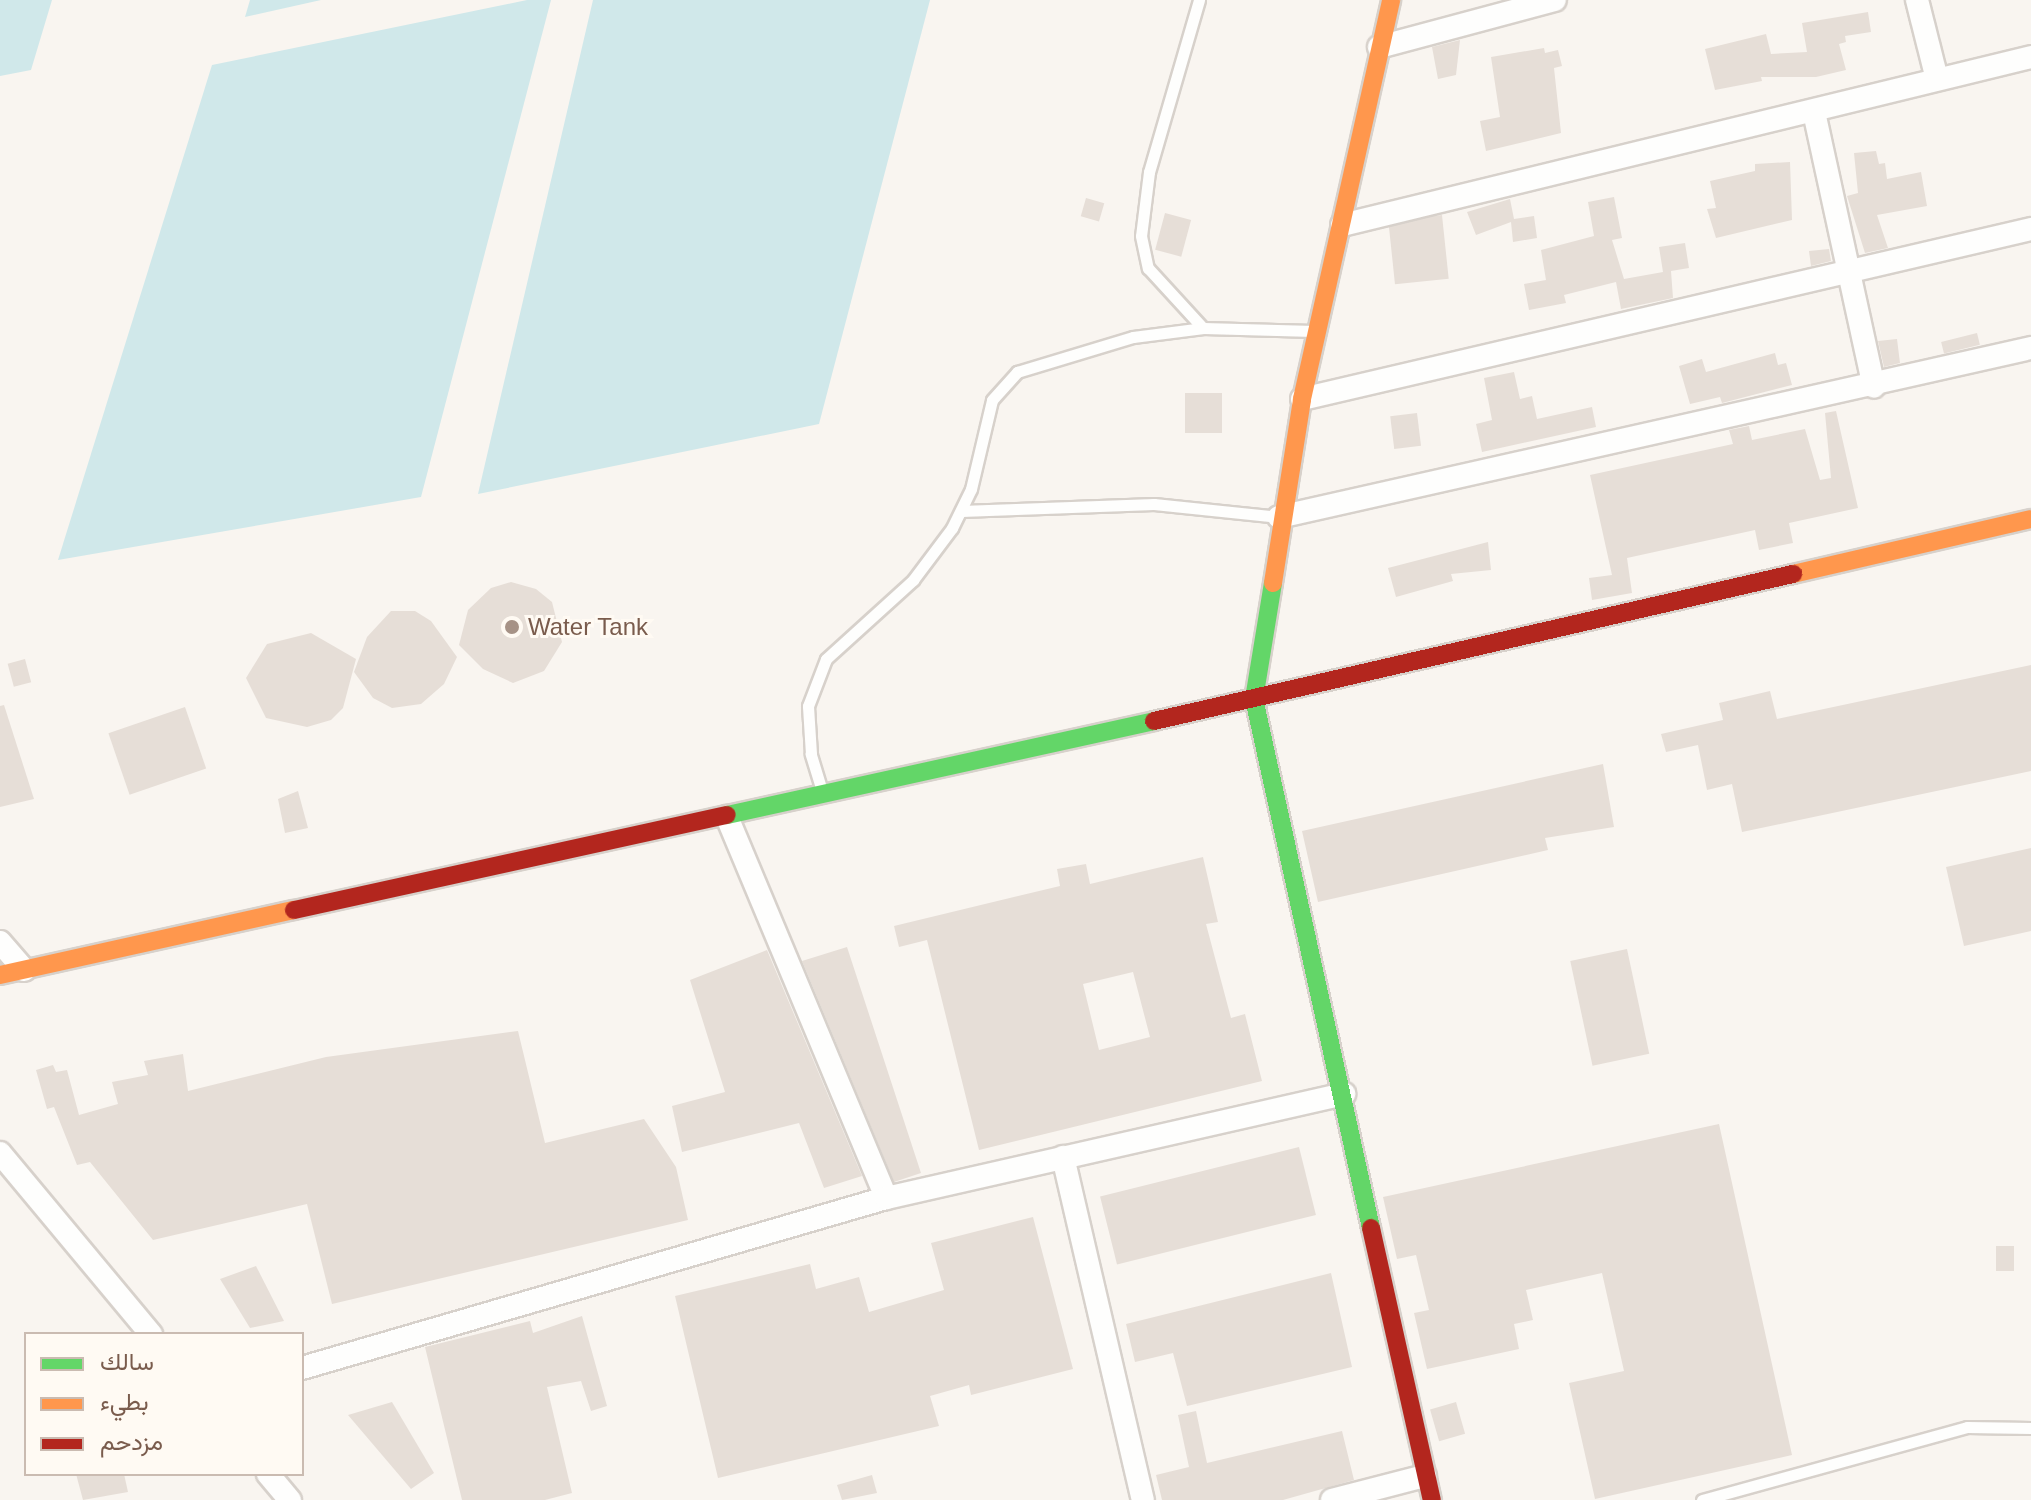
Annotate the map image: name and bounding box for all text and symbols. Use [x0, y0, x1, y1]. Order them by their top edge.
place label: Water Tank [528, 613, 648, 641]
marker: Water Tank [503, 618, 521, 636]
legend [24, 1332, 304, 1476]
text: سالك [100, 1348, 154, 1375]
text: بطيء [100, 1388, 149, 1415]
text: مزدحم [100, 1428, 163, 1455]

